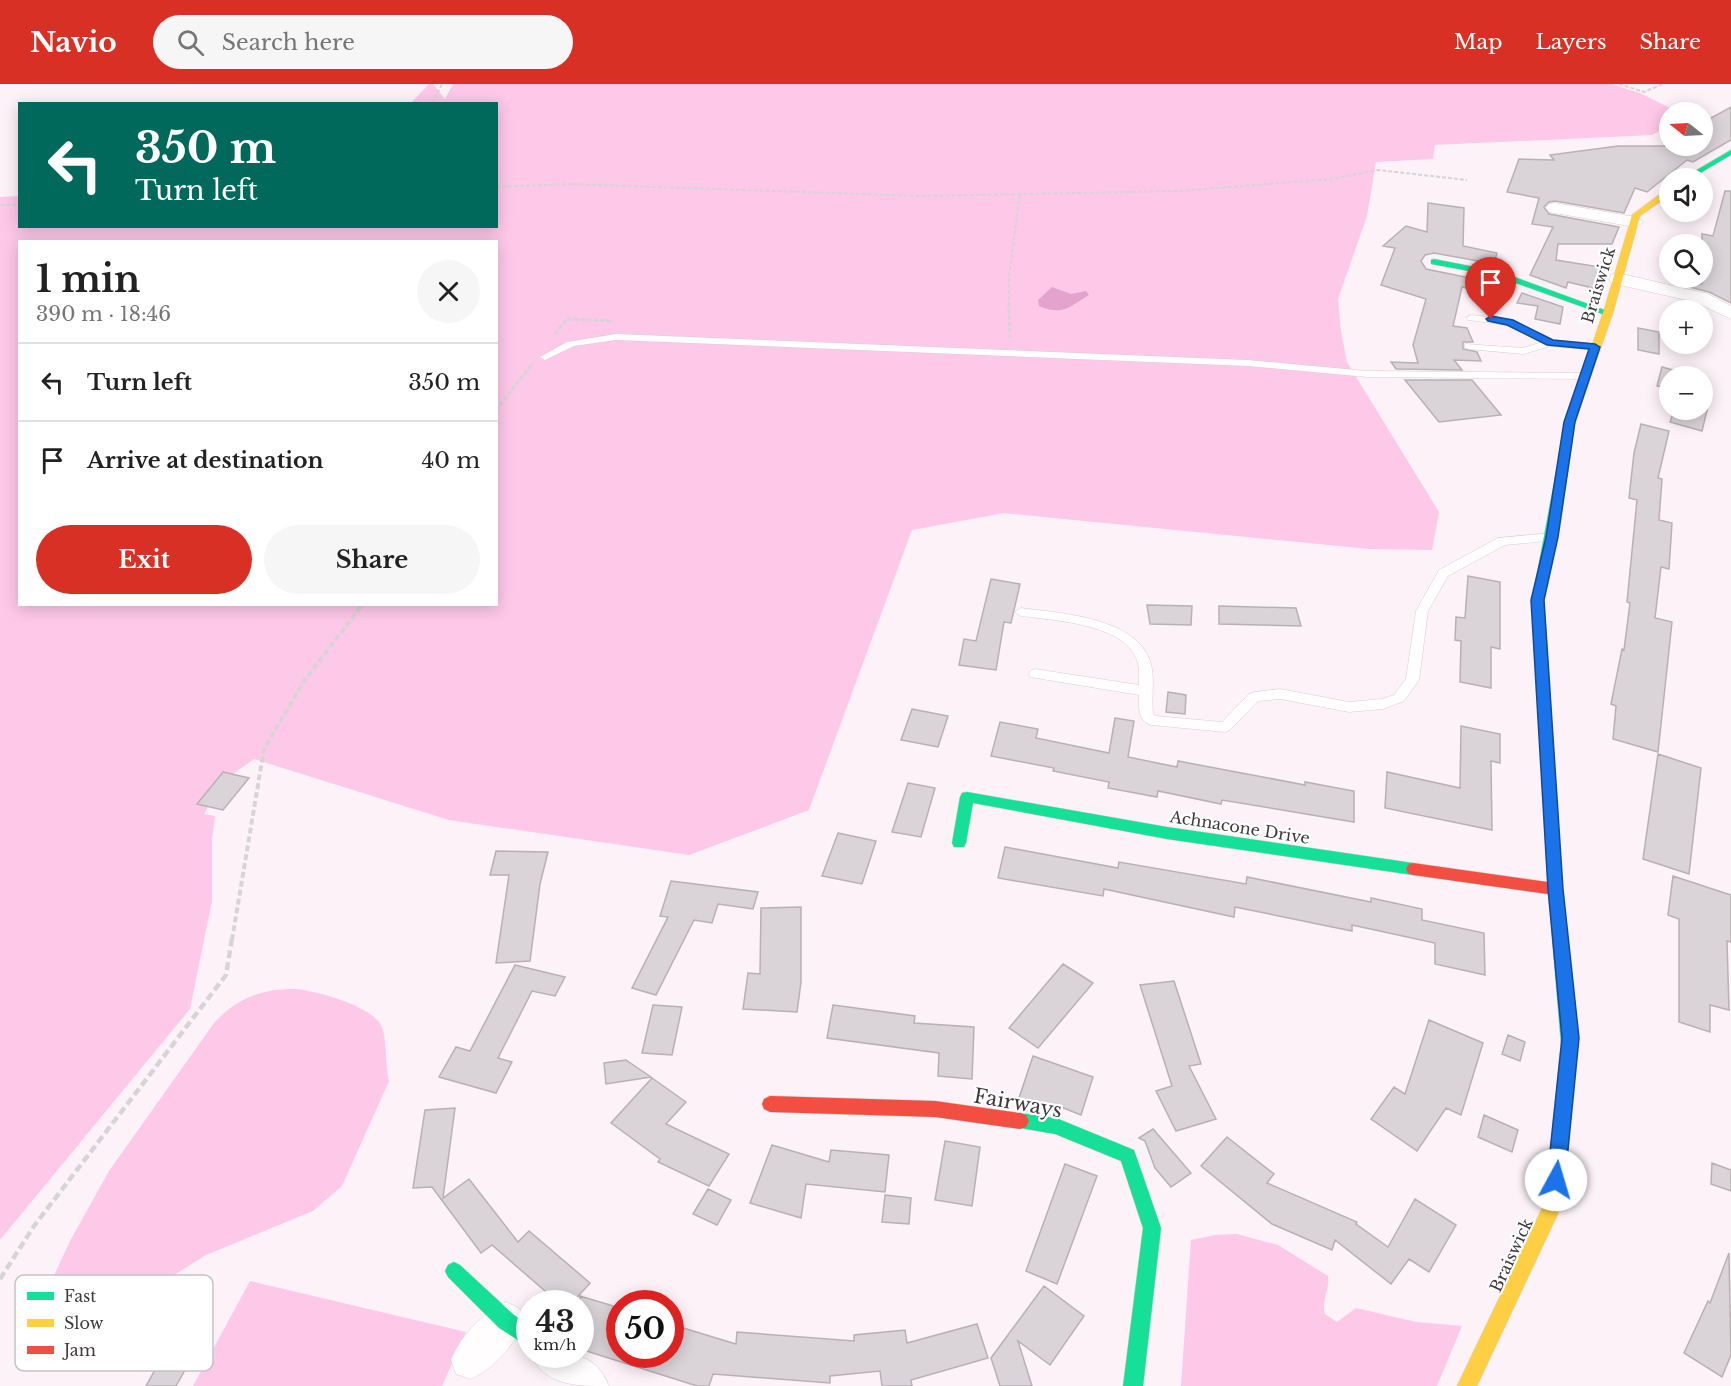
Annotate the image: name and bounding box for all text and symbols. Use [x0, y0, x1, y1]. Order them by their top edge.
search box [153, 15, 573, 69]
text: Navio [30, 25, 117, 60]
icon: search [174, 26, 207, 59]
text: Search here [222, 29, 355, 56]
text: Map [1454, 29, 1503, 55]
text: Layers [1536, 29, 1607, 55]
text: Share [1640, 29, 1701, 55]
north arrow [1659, 102, 1713, 156]
map controls [1659, 102, 1713, 420]
text: 350 m [135, 122, 276, 174]
icon: left [36, 126, 114, 204]
button: sound [1659, 168, 1713, 222]
text: Turn left [135, 174, 258, 207]
button: search [1659, 234, 1713, 288]
street label: Braiswick [1577, 244, 1619, 326]
text: 1 min [36, 257, 140, 302]
pin [1465, 257, 1516, 319]
button: close [417, 260, 480, 323]
icon: arrive [1474, 266, 1507, 299]
button: + [1659, 300, 1713, 354]
text: 390 m · 18:46 [36, 302, 171, 326]
icon: left [36, 366, 69, 399]
button: − [1659, 366, 1713, 420]
text: Turn left [87, 369, 192, 396]
text: 350 m [408, 369, 480, 396]
icon: arrive [36, 444, 69, 477]
text: Arrive at destination [87, 447, 324, 474]
text: 40 m [422, 447, 480, 474]
button: Exit [36, 525, 252, 594]
button: Share [264, 525, 480, 594]
street label: Achnacone Drive [1168, 806, 1311, 848]
street label: Fairways [972, 1083, 1064, 1123]
position arrow [1524, 1148, 1588, 1212]
street label: Braiswick [1485, 1215, 1537, 1295]
legend [15, 1275, 213, 1371]
text: Fast [64, 1286, 96, 1306]
speed limit sign: 50 [606, 1290, 684, 1368]
text: 43 [535, 1303, 575, 1340]
text: Slow [64, 1313, 104, 1333]
text: km/h [534, 1335, 576, 1354]
text: Jam [62, 1340, 96, 1360]

